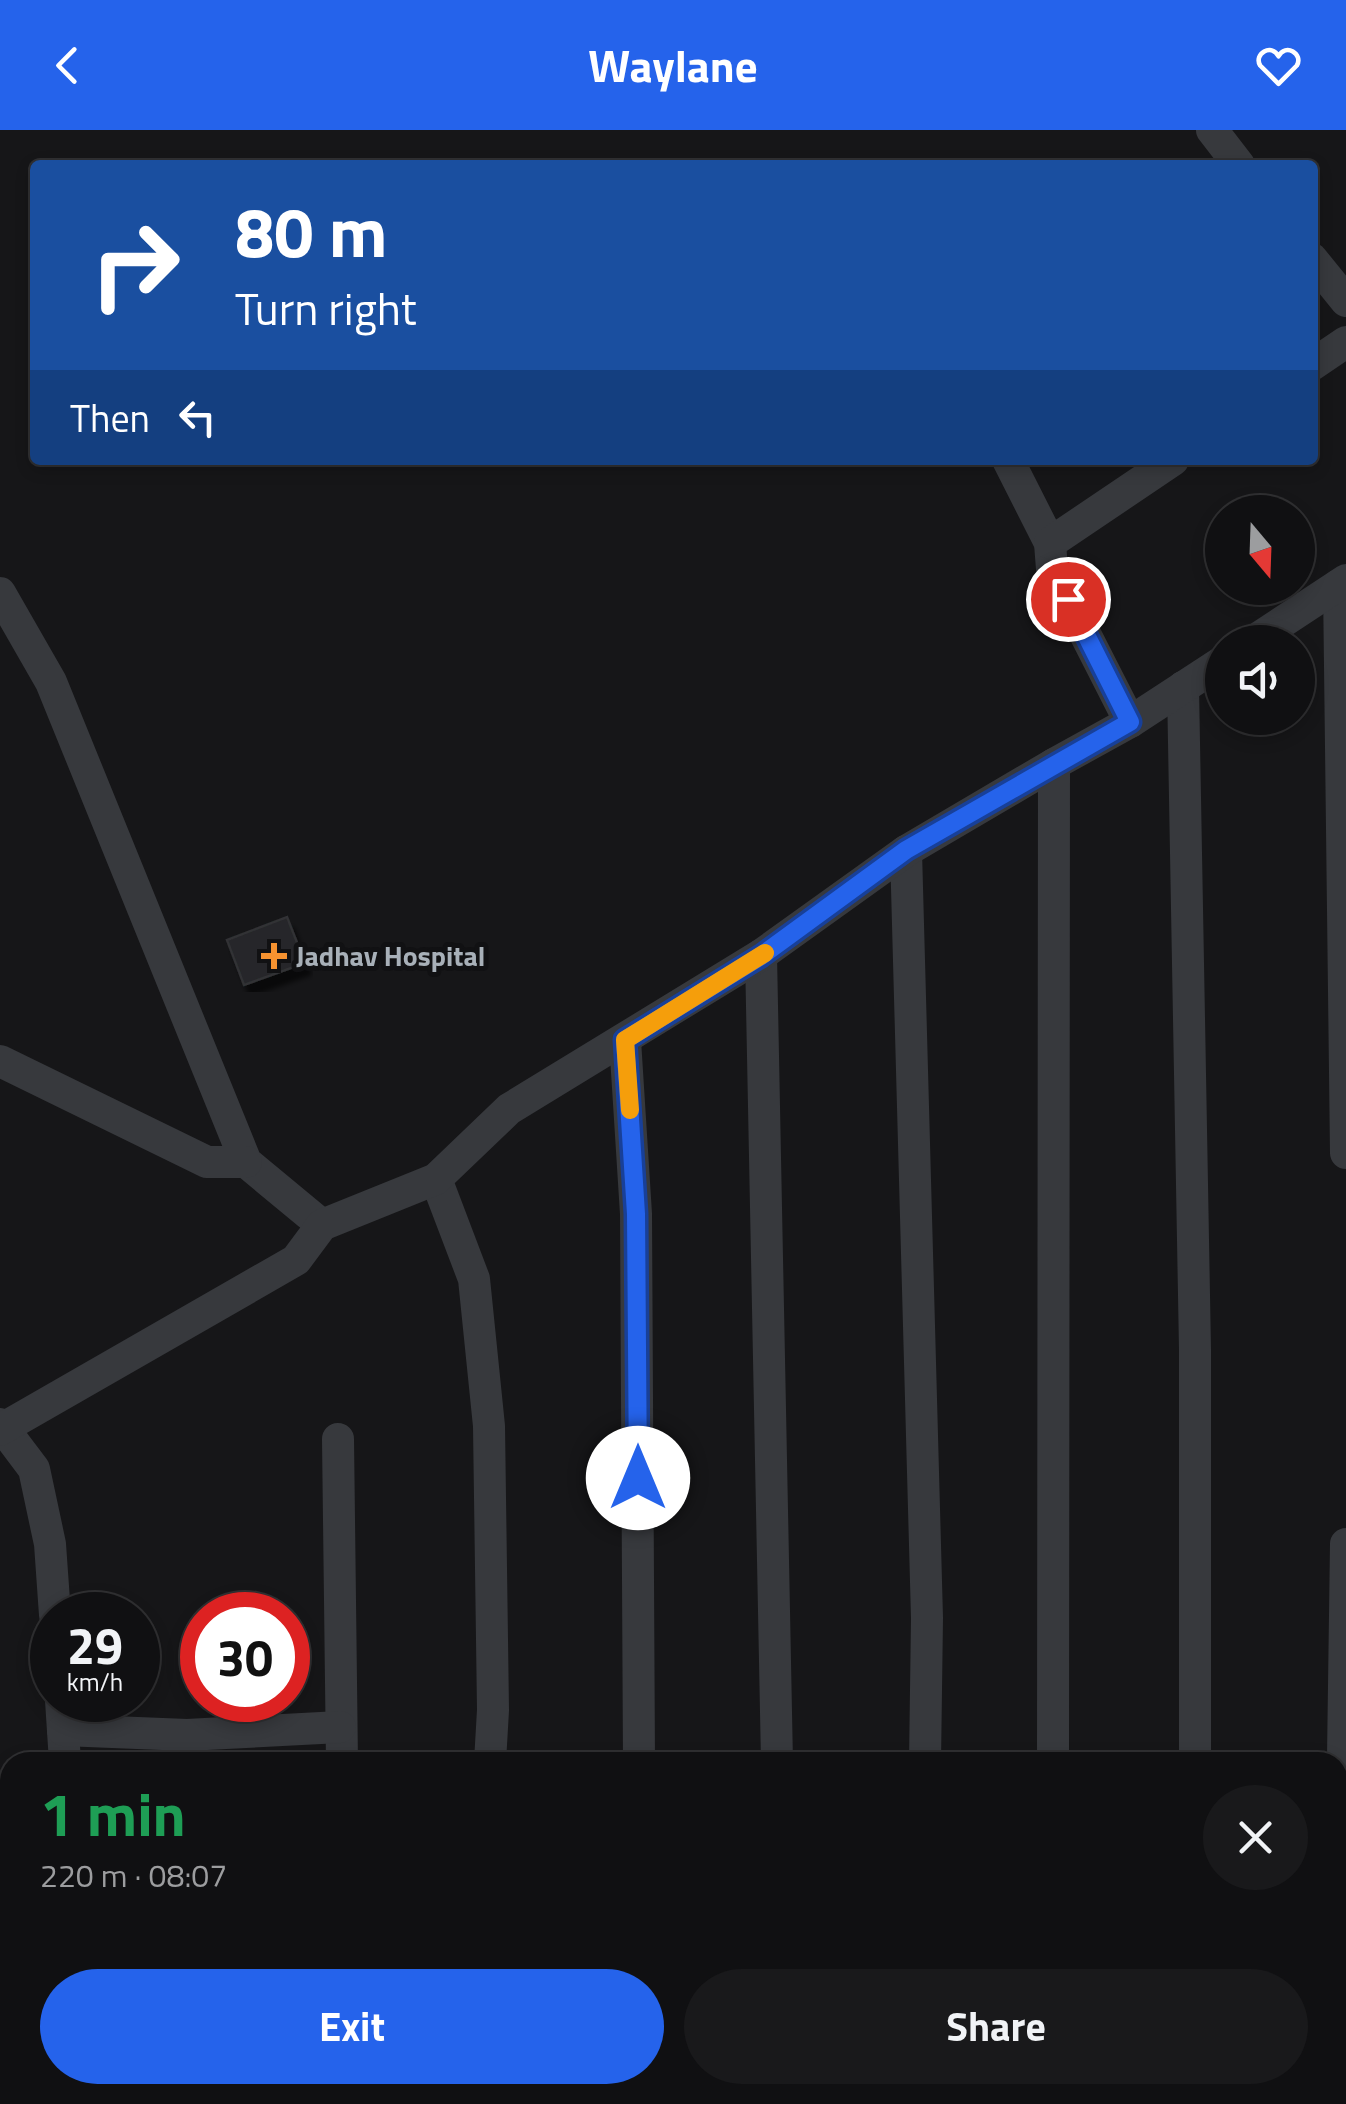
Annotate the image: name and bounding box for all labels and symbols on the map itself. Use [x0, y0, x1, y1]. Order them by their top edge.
north arrow [1205, 495, 1315, 605]
pin [1026, 557, 1111, 642]
place label: Jadhav Hospital [296, 934, 485, 977]
marker: Jadhav Hospital [261, 943, 287, 969]
position arrow [586, 1426, 690, 1530]
speed limit sign: 30 [180, 1592, 310, 1722]

